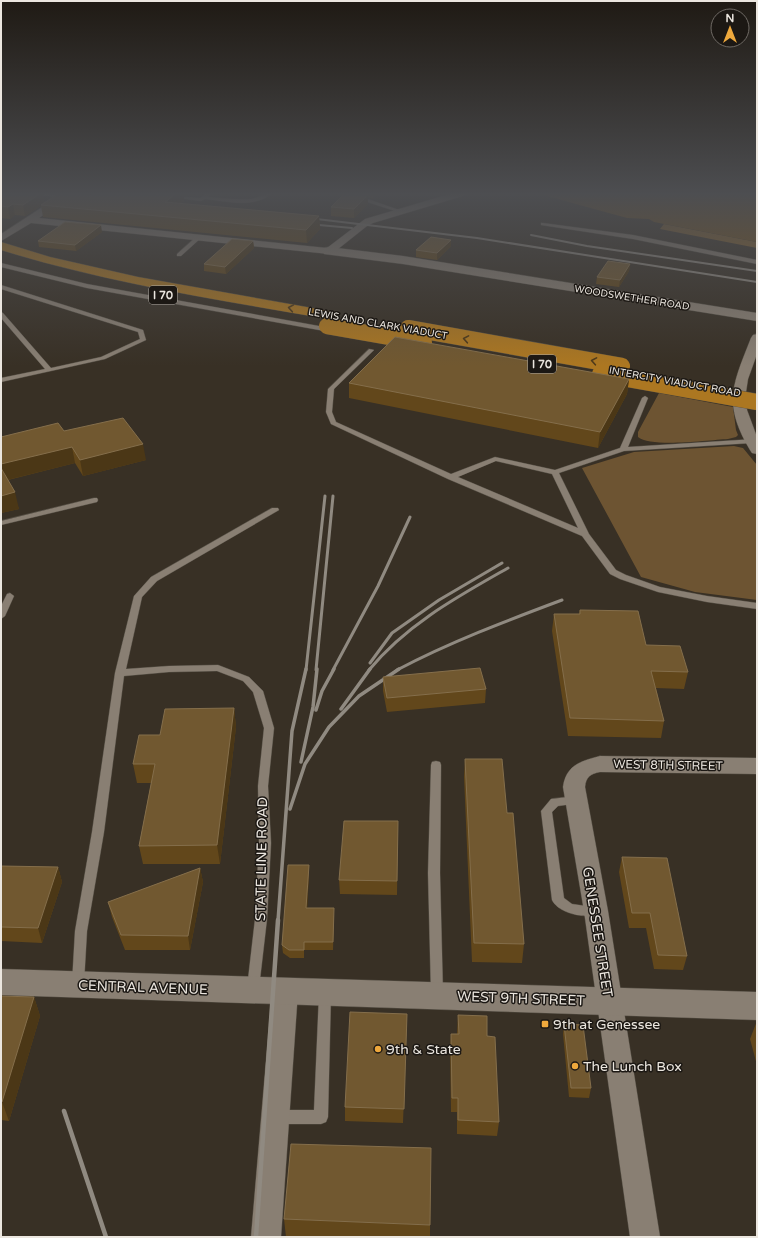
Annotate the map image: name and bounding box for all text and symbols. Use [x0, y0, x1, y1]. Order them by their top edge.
north arrow [710, 8, 750, 48]
text: N [726, 12, 734, 25]
street label: WOODSWETHER ROAD [573, 283, 690, 313]
road number: I 70 [149, 286, 177, 304]
one-way arrow [288, 304, 294, 313]
street label: LEWIS AND CLARK VIADUCT [307, 306, 448, 342]
one-way arrow [463, 335, 470, 343]
road number: I 70 [528, 355, 556, 373]
one-way arrow [591, 357, 598, 366]
street label: INTERCITY VIADUCT ROAD [608, 364, 742, 400]
street label: WEST 8TH STREET [613, 757, 724, 773]
street label: STATE LINE ROAD [252, 797, 271, 921]
street label: GENESSEE STREET [579, 866, 616, 999]
street label: CENTRAL AVENUE [78, 977, 208, 998]
street label: WEST 9TH STREET [457, 988, 586, 1009]
place label: 9th at Genessee [553, 1016, 660, 1033]
marker: 9th at Genessee [540, 1019, 550, 1029]
place label: 9th & State [386, 1041, 461, 1058]
marker: 9th & State [373, 1044, 383, 1054]
place label: The Lunch Box [583, 1058, 682, 1075]
marker: The Lunch Box [570, 1061, 580, 1071]

